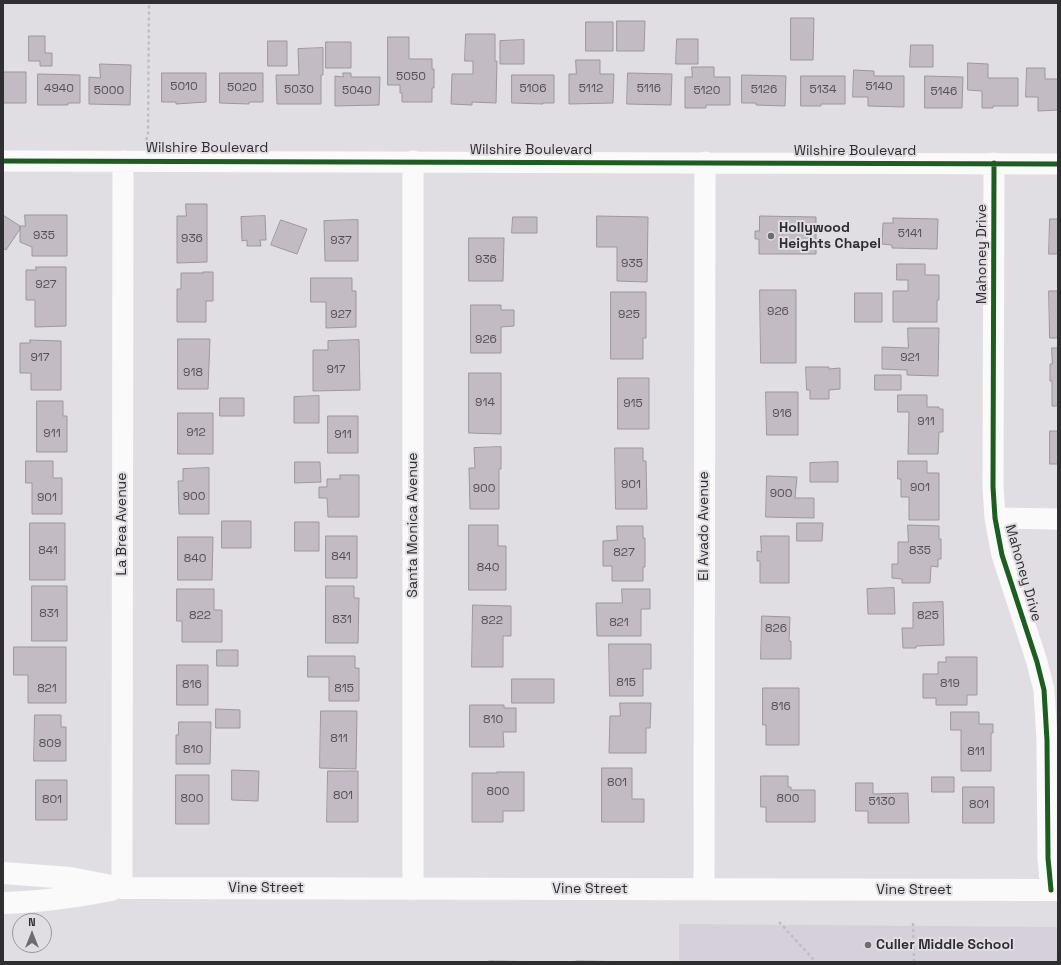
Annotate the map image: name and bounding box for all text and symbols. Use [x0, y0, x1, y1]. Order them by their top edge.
house number: 5050 [396, 70, 426, 84]
house number: 5010 [170, 80, 198, 94]
house number: 5140 [865, 80, 893, 94]
house number: 5020 [227, 81, 257, 95]
house number: 4940 [44, 82, 74, 96]
house number: 5106 [519, 82, 547, 96]
house number: 5112 [579, 82, 603, 96]
house number: 5116 [637, 82, 661, 96]
house number: 5030 [284, 83, 314, 97]
house number: 5126 [751, 83, 777, 97]
house number: 5134 [810, 83, 836, 97]
house number: 5000 [94, 84, 124, 98]
house number: 5040 [342, 84, 372, 98]
house number: 5120 [694, 84, 720, 98]
house number: 5146 [931, 85, 957, 99]
street label: Wilshire Boulevard [146, 140, 268, 156]
street label: Wilshire Boulevard [470, 142, 592, 158]
street label: Wilshire Boulevard [794, 143, 916, 159]
street label: Mahoney Drive [974, 204, 990, 304]
place label: Hollywood Heights Chapel [779, 220, 881, 252]
house number: 5141 [898, 227, 922, 241]
house number: 935 [33, 229, 55, 243]
marker: Hollywood Heights Chapel [766, 231, 776, 241]
house number: 936 [181, 232, 203, 246]
house number: 937 [330, 234, 352, 248]
house number: 936 [475, 253, 497, 267]
house number: 935 [621, 257, 643, 271]
house number: 927 [35, 278, 57, 292]
house number: 926 [767, 305, 789, 319]
house number: 927 [330, 308, 352, 322]
house number: 925 [618, 308, 640, 322]
house number: 926 [475, 333, 497, 347]
house number: 917 [30, 351, 50, 365]
house number: 921 [900, 351, 920, 365]
house number: 917 [326, 363, 346, 377]
house number: 918 [183, 366, 203, 380]
house number: 914 [475, 396, 495, 410]
house number: 915 [623, 397, 643, 411]
house number: 916 [772, 407, 792, 421]
house number: 911 [917, 415, 935, 429]
house number: 912 [186, 426, 206, 440]
house number: 911 [43, 427, 61, 441]
house number: 911 [334, 428, 352, 442]
street label: Santa Monica Avenue [405, 452, 421, 598]
street label: El Avado Avenue [696, 471, 712, 581]
street label: La Brea Avenue [114, 473, 130, 575]
house number: 901 [621, 478, 641, 492]
house number: 901 [910, 481, 930, 495]
house number: 900 [473, 482, 495, 496]
house number: 900 [770, 487, 792, 501]
house number: 900 [183, 490, 205, 504]
house number: 901 [37, 491, 57, 505]
street label: Mahoney Drive [1001, 523, 1045, 623]
house number: 841 [38, 544, 58, 558]
house number: 835 [909, 544, 931, 558]
house number: 827 [613, 546, 635, 560]
house number: 841 [331, 550, 351, 564]
house number: 840 [184, 552, 206, 566]
house number: 840 [477, 561, 499, 575]
house number: 831 [39, 607, 59, 621]
house number: 822 [189, 609, 211, 623]
house number: 825 [917, 609, 939, 623]
house number: 831 [332, 613, 352, 627]
house number: 822 [481, 614, 503, 628]
house number: 821 [609, 616, 629, 630]
house number: 826 [765, 622, 787, 636]
house number: 815 [616, 676, 636, 690]
house number: 819 [940, 677, 960, 691]
house number: 816 [182, 678, 202, 692]
house number: 821 [37, 682, 57, 696]
house number: 815 [334, 682, 354, 696]
house number: 816 [771, 700, 791, 714]
house number: 810 [483, 713, 503, 727]
house number: 811 [330, 732, 348, 746]
house number: 809 [39, 737, 61, 751]
house number: 810 [183, 743, 203, 757]
house number: 811 [967, 745, 985, 759]
house number: 801 [607, 776, 627, 790]
house number: 800 [487, 785, 509, 799]
house number: 801 [333, 789, 353, 803]
house number: 800 [181, 792, 203, 806]
house number: 800 [777, 792, 799, 806]
house number: 801 [42, 793, 62, 807]
house number: 5130 [869, 795, 895, 809]
house number: 801 [969, 798, 989, 812]
street label: Vine Street [228, 880, 304, 896]
street label: Vine Street [552, 881, 628, 897]
street label: Vine Street [876, 882, 952, 898]
north arrow [12, 913, 52, 953]
text: N [28, 915, 36, 929]
place label: Culler Middle School [876, 937, 1014, 953]
marker: Culler Middle School [863, 940, 873, 950]

